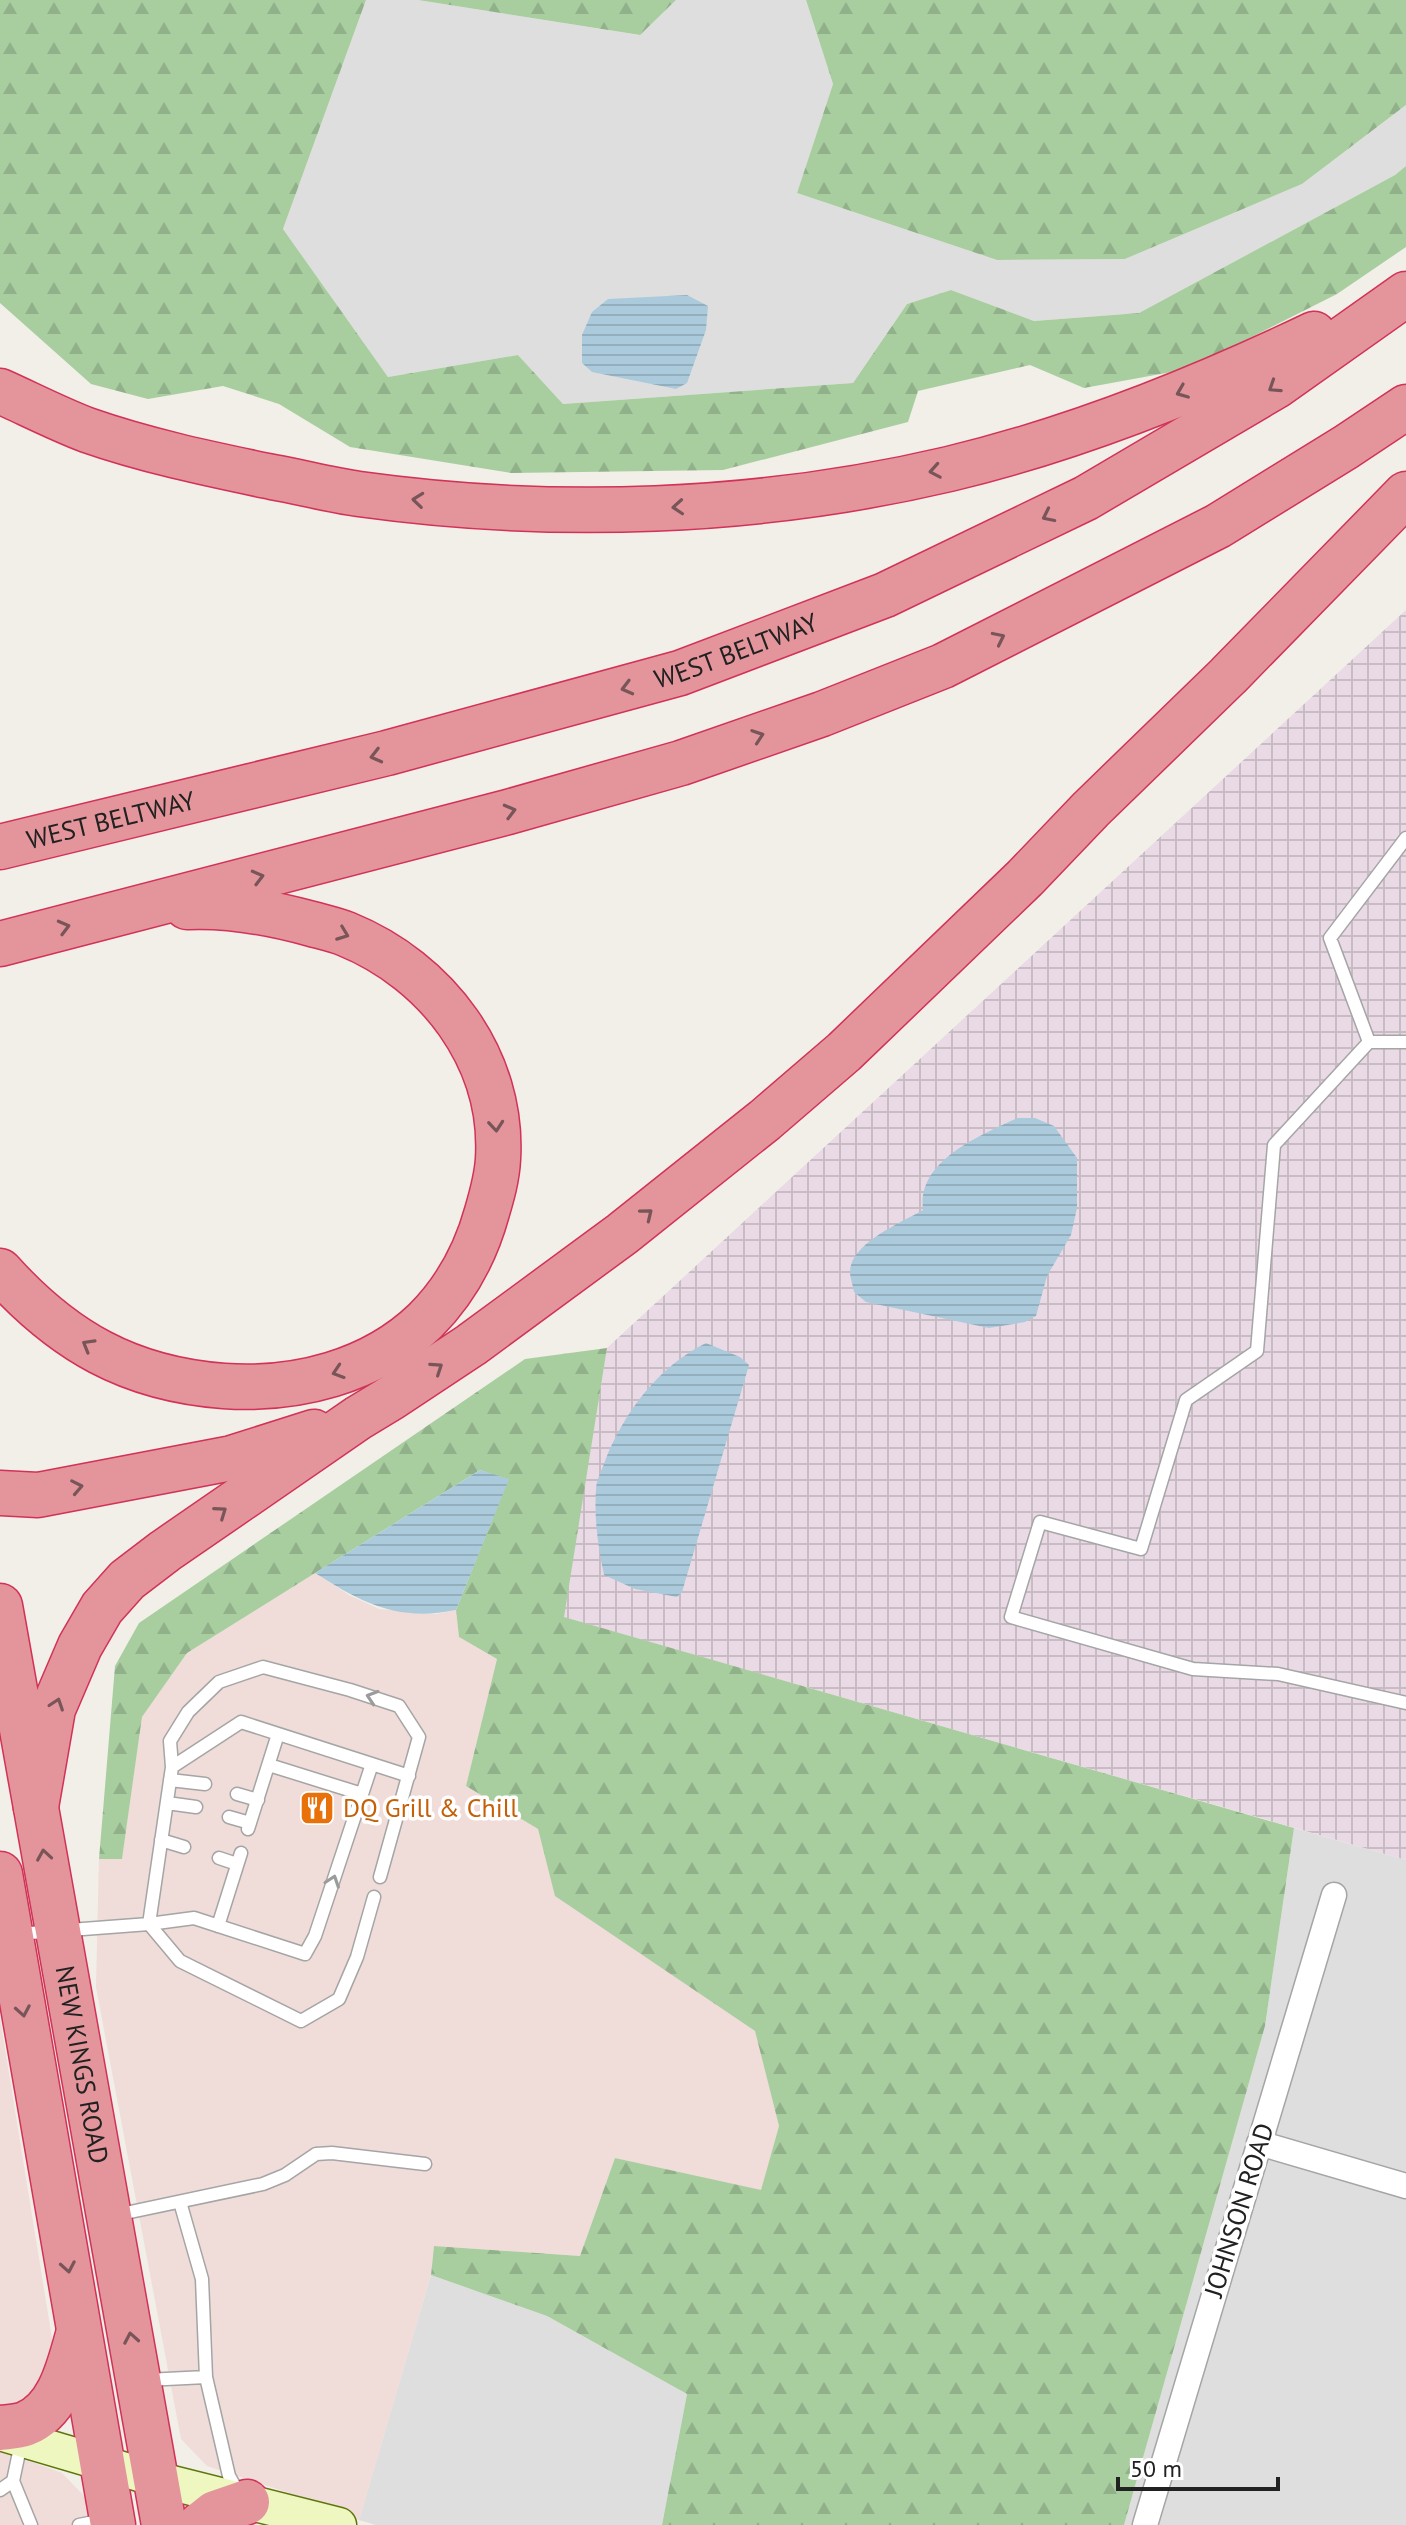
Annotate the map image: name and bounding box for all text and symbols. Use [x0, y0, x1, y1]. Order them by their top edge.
one-way arrow [1268, 378, 1283, 393]
one-way arrow [1176, 382, 1190, 399]
one-way arrow [928, 462, 942, 479]
one-way arrow [411, 491, 424, 508]
one-way arrow [671, 498, 684, 515]
one-way arrow [1042, 506, 1057, 522]
street label: WEST BELTWAY [650, 605, 823, 695]
one-way arrow [991, 632, 1005, 648]
one-way arrow [620, 678, 634, 695]
one-way arrow [751, 730, 765, 746]
one-way arrow [369, 747, 383, 764]
street label: WEST BELTWAY [23, 783, 199, 856]
one-way arrow [502, 804, 516, 820]
one-way arrow [251, 869, 264, 886]
one-way arrow [57, 920, 71, 937]
one-way arrow [335, 924, 349, 941]
one-way arrow [487, 1120, 504, 1133]
one-way arrow [638, 1210, 653, 1224]
one-way arrow [82, 1339, 97, 1355]
one-way arrow [429, 1362, 443, 1377]
one-way arrow [332, 1363, 346, 1379]
one-way arrow [70, 1480, 84, 1497]
one-way arrow [213, 1507, 227, 1522]
one-way arrow [366, 1691, 380, 1707]
one-way arrow [47, 1697, 63, 1711]
restaurant icon: DQ Grill & Chill [298, 1789, 336, 1827]
place label: DQ Grill & Chill [343, 1791, 518, 1824]
one-way arrow [36, 1848, 53, 1862]
one-way arrow [324, 1875, 340, 1889]
street label: NEW KINGS ROAD [48, 1963, 116, 2166]
one-way arrow [14, 2004, 31, 2018]
street label: JOHNSON ROAD [1196, 2119, 1281, 2302]
one-way arrow [58, 2260, 75, 2274]
one-way arrow [123, 2331, 140, 2345]
scale bar [1118, 2441, 1278, 2491]
text: 50 m [1130, 2453, 1182, 2484]

